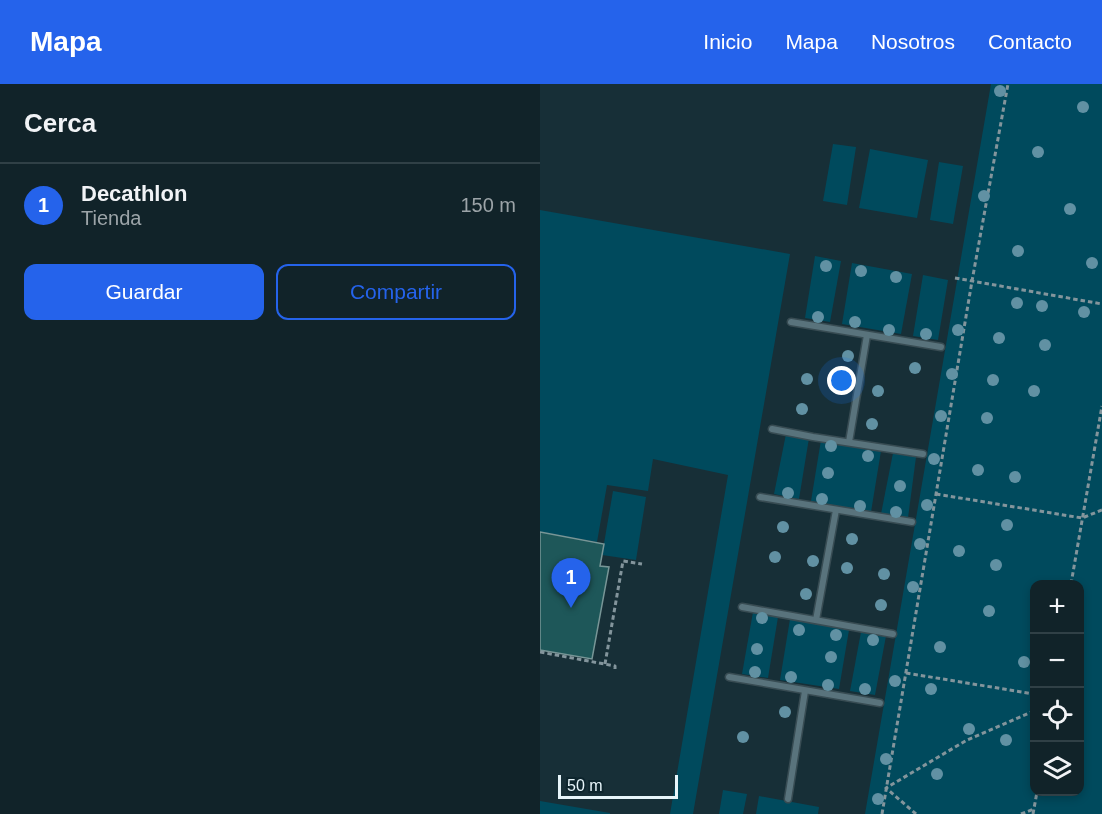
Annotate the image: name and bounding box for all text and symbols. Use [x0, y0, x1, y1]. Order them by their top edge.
text: Mapa [30, 26, 102, 57]
text: Inicio [703, 30, 752, 53]
text: Mapa [785, 30, 838, 53]
text: Nosotros [871, 30, 955, 53]
text: Contacto [988, 30, 1072, 53]
text: Cerca [24, 108, 96, 138]
text: Decathlon [81, 181, 187, 206]
text: 1 [38, 194, 49, 216]
text: 150 m [460, 194, 516, 216]
text: Tienda [81, 207, 141, 229]
button: Guardar [24, 264, 264, 320]
button: Compartir [276, 264, 516, 320]
your location [827, 366, 856, 395]
pin: 1 [552, 558, 591, 608]
map controls [1030, 580, 1084, 796]
button: + [1030, 580, 1084, 634]
button: − [1030, 634, 1084, 688]
button: locate [1030, 688, 1084, 742]
button: layers [1030, 742, 1084, 796]
scale bar [558, 772, 678, 800]
text: 50 m [567, 777, 603, 794]

